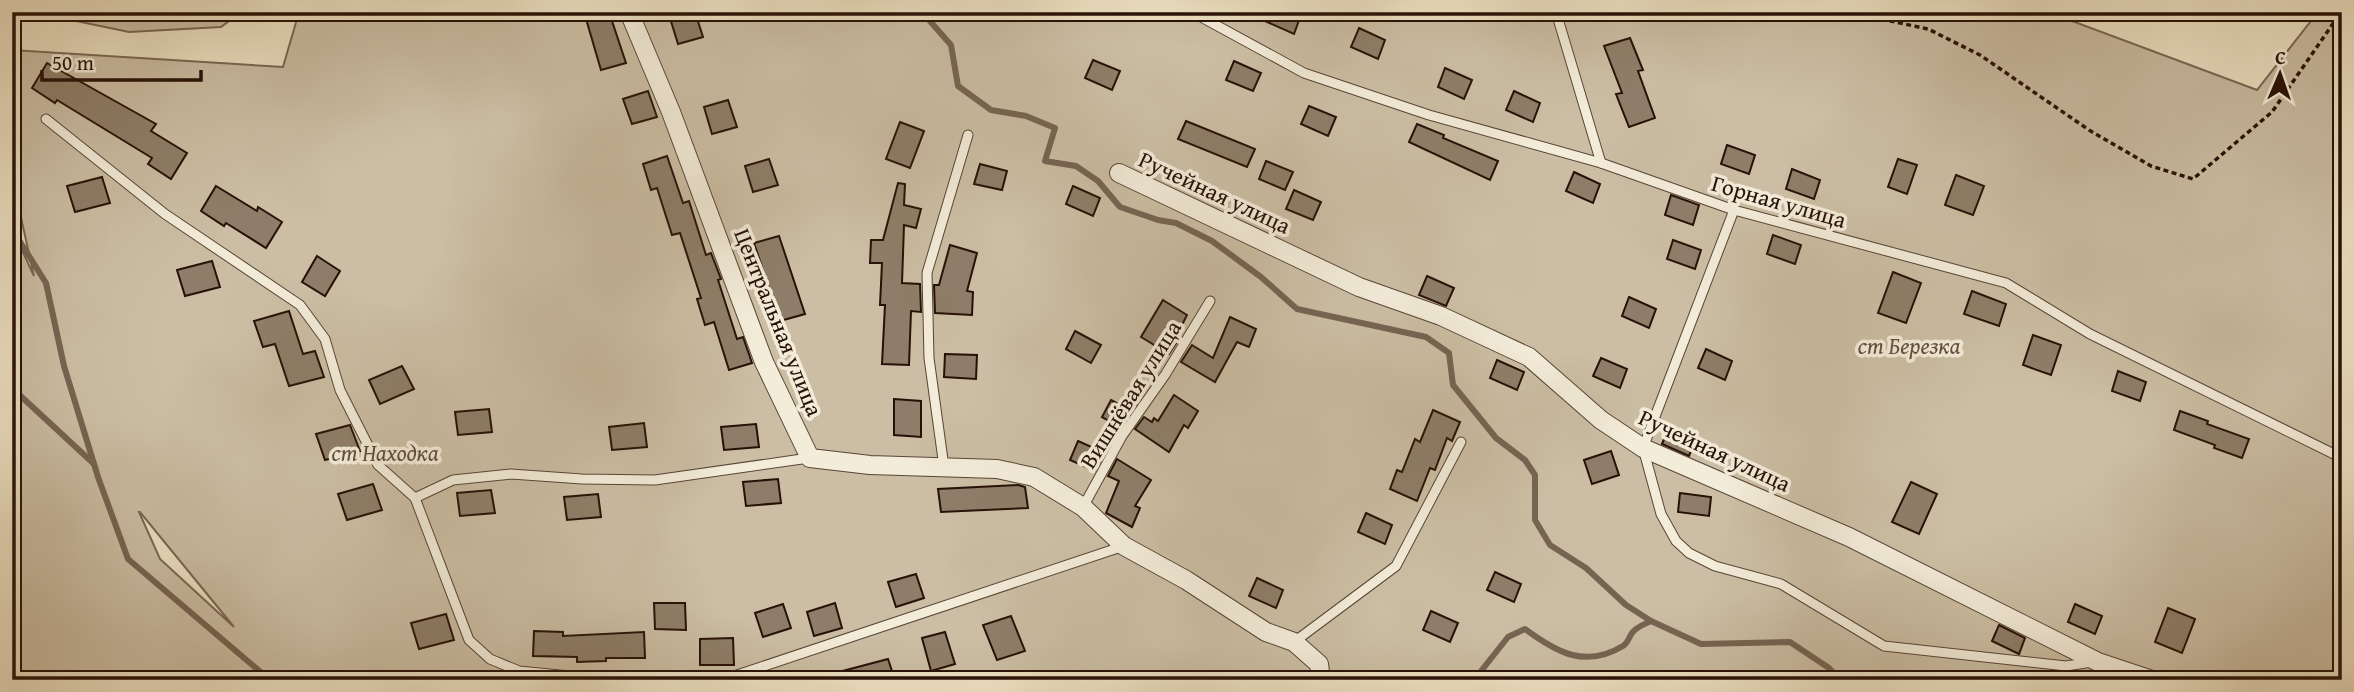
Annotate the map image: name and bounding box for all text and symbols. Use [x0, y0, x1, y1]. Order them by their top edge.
scale bar [42, 38, 201, 82]
north arrow [2246, 38, 2316, 108]
text: С [2275, 43, 2287, 71]
text: 50 m [52, 47, 94, 78]
street label: Ручейная улица [1134, 142, 1296, 242]
street label: Горная улица [1708, 166, 1850, 236]
street label: Центральная улица [726, 223, 832, 421]
street label: Вишнёвая улица [1071, 313, 1189, 475]
park label: ст Березка [1858, 329, 1961, 362]
street label: Ручейная улица [1634, 400, 1796, 500]
park label: ст Находка [331, 436, 439, 469]

